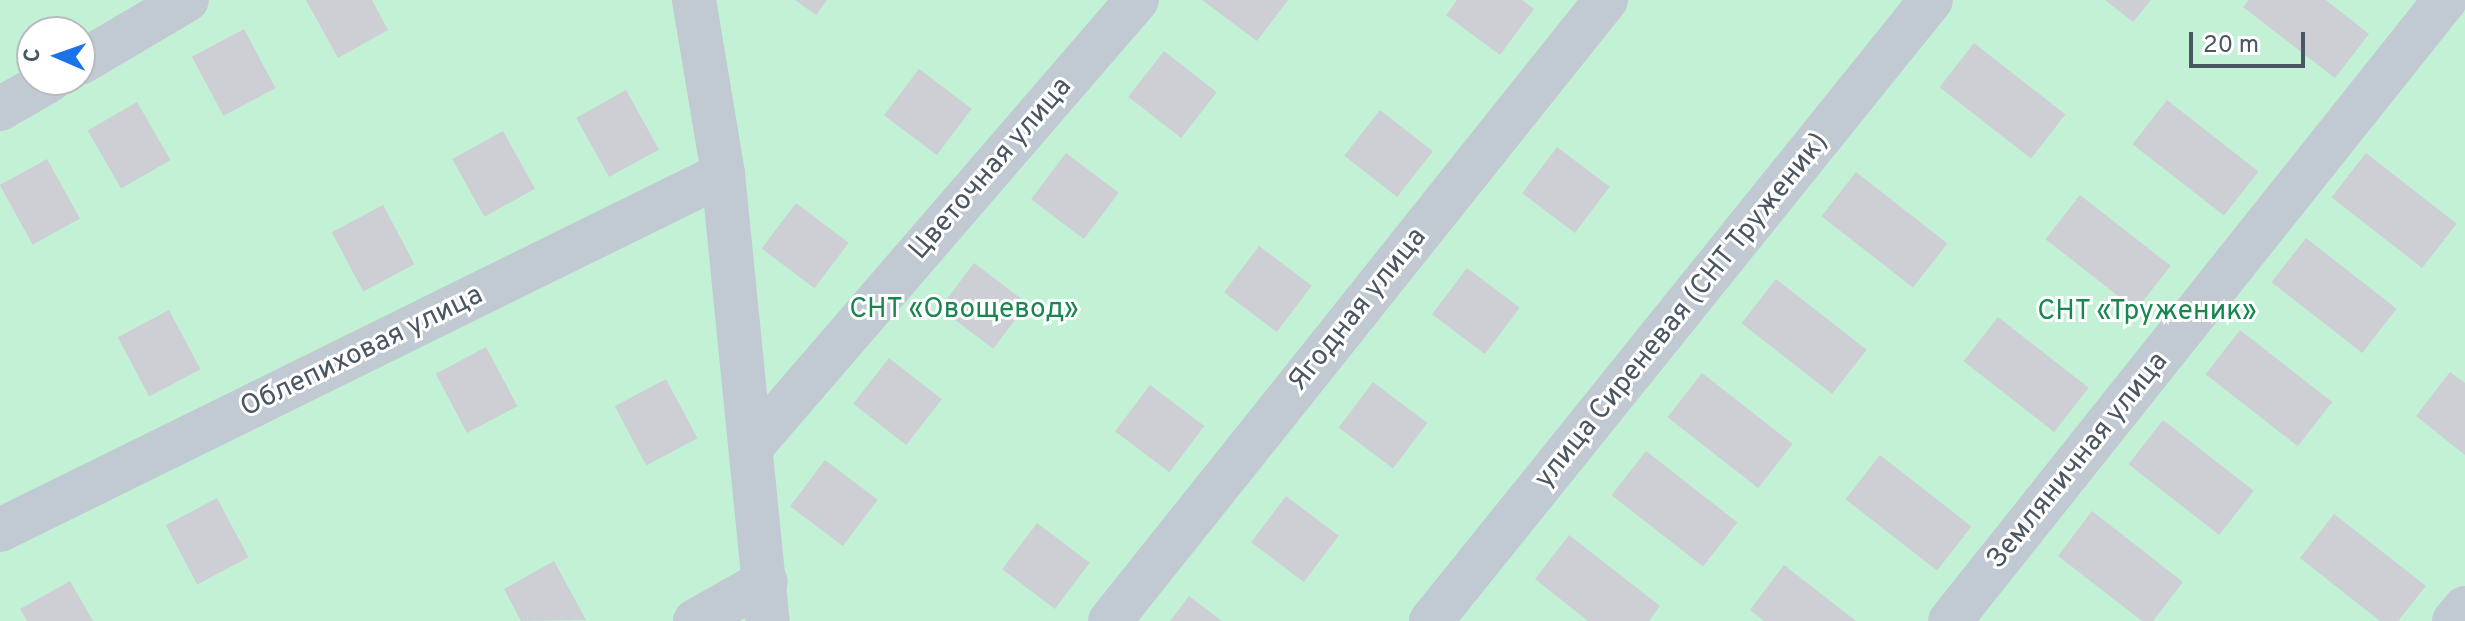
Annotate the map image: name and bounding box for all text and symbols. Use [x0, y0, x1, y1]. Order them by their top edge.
north arrow [16, 16, 96, 96]
scale bar [2193, 16, 2309, 66]
text: 20 m [2203, 31, 2259, 61]
text: С [20, 48, 47, 63]
street label: Цветочная улица [903, 71, 1079, 267]
street label: улица Сиреневая (СНТ Труженик) [1527, 126, 1837, 496]
street label: Ягодная улица [1282, 221, 1434, 399]
street label: Облепиховая улица [235, 279, 489, 425]
park label: СНТ «Овощевод» [849, 293, 1079, 327]
park label: СНТ «Труженик» [2037, 295, 2257, 329]
street label: Земляничная улица [1980, 346, 2176, 576]

